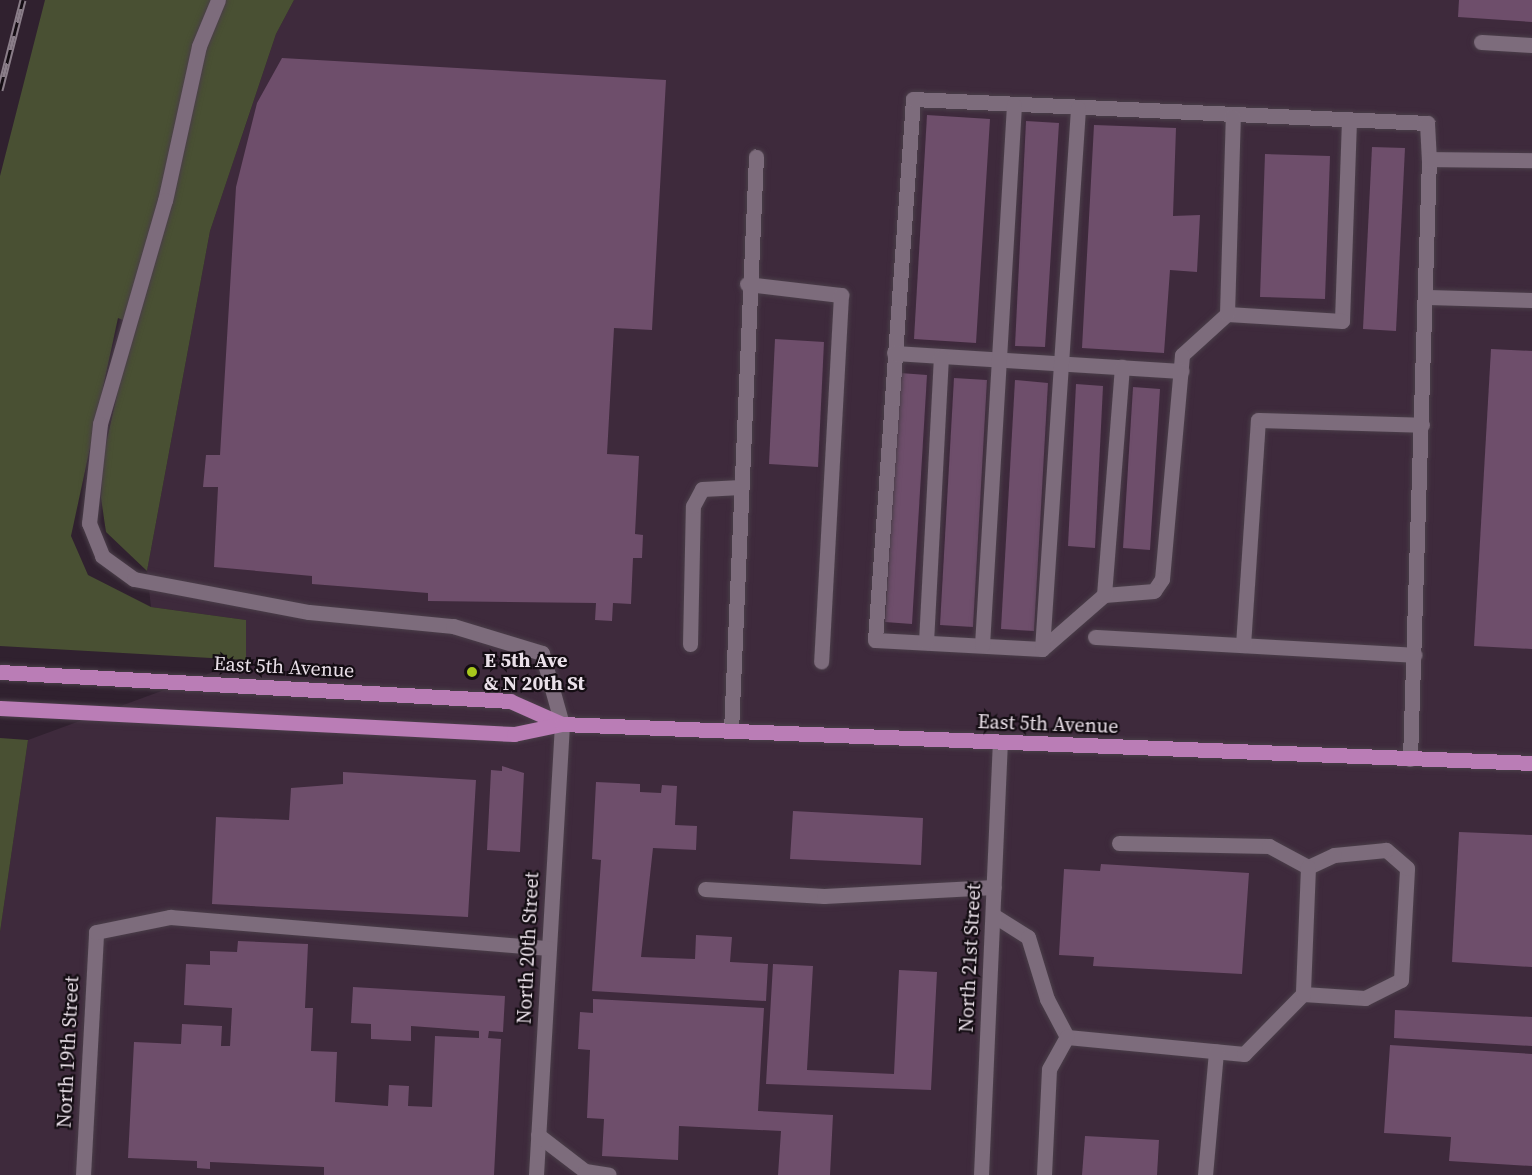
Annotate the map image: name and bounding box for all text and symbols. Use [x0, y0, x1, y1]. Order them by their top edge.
place label: E 5th Ave & N 20th St [484, 648, 585, 695]
street label: East 5th Avenue [213, 651, 355, 683]
marker: E 5th Ave & N 20th St [465, 665, 479, 679]
street label: East 5th Avenue [977, 710, 1119, 738]
street label: North 20th Street [512, 871, 544, 1025]
street label: North 21st Street [954, 883, 986, 1033]
street label: North 19th Street [52, 975, 84, 1129]

